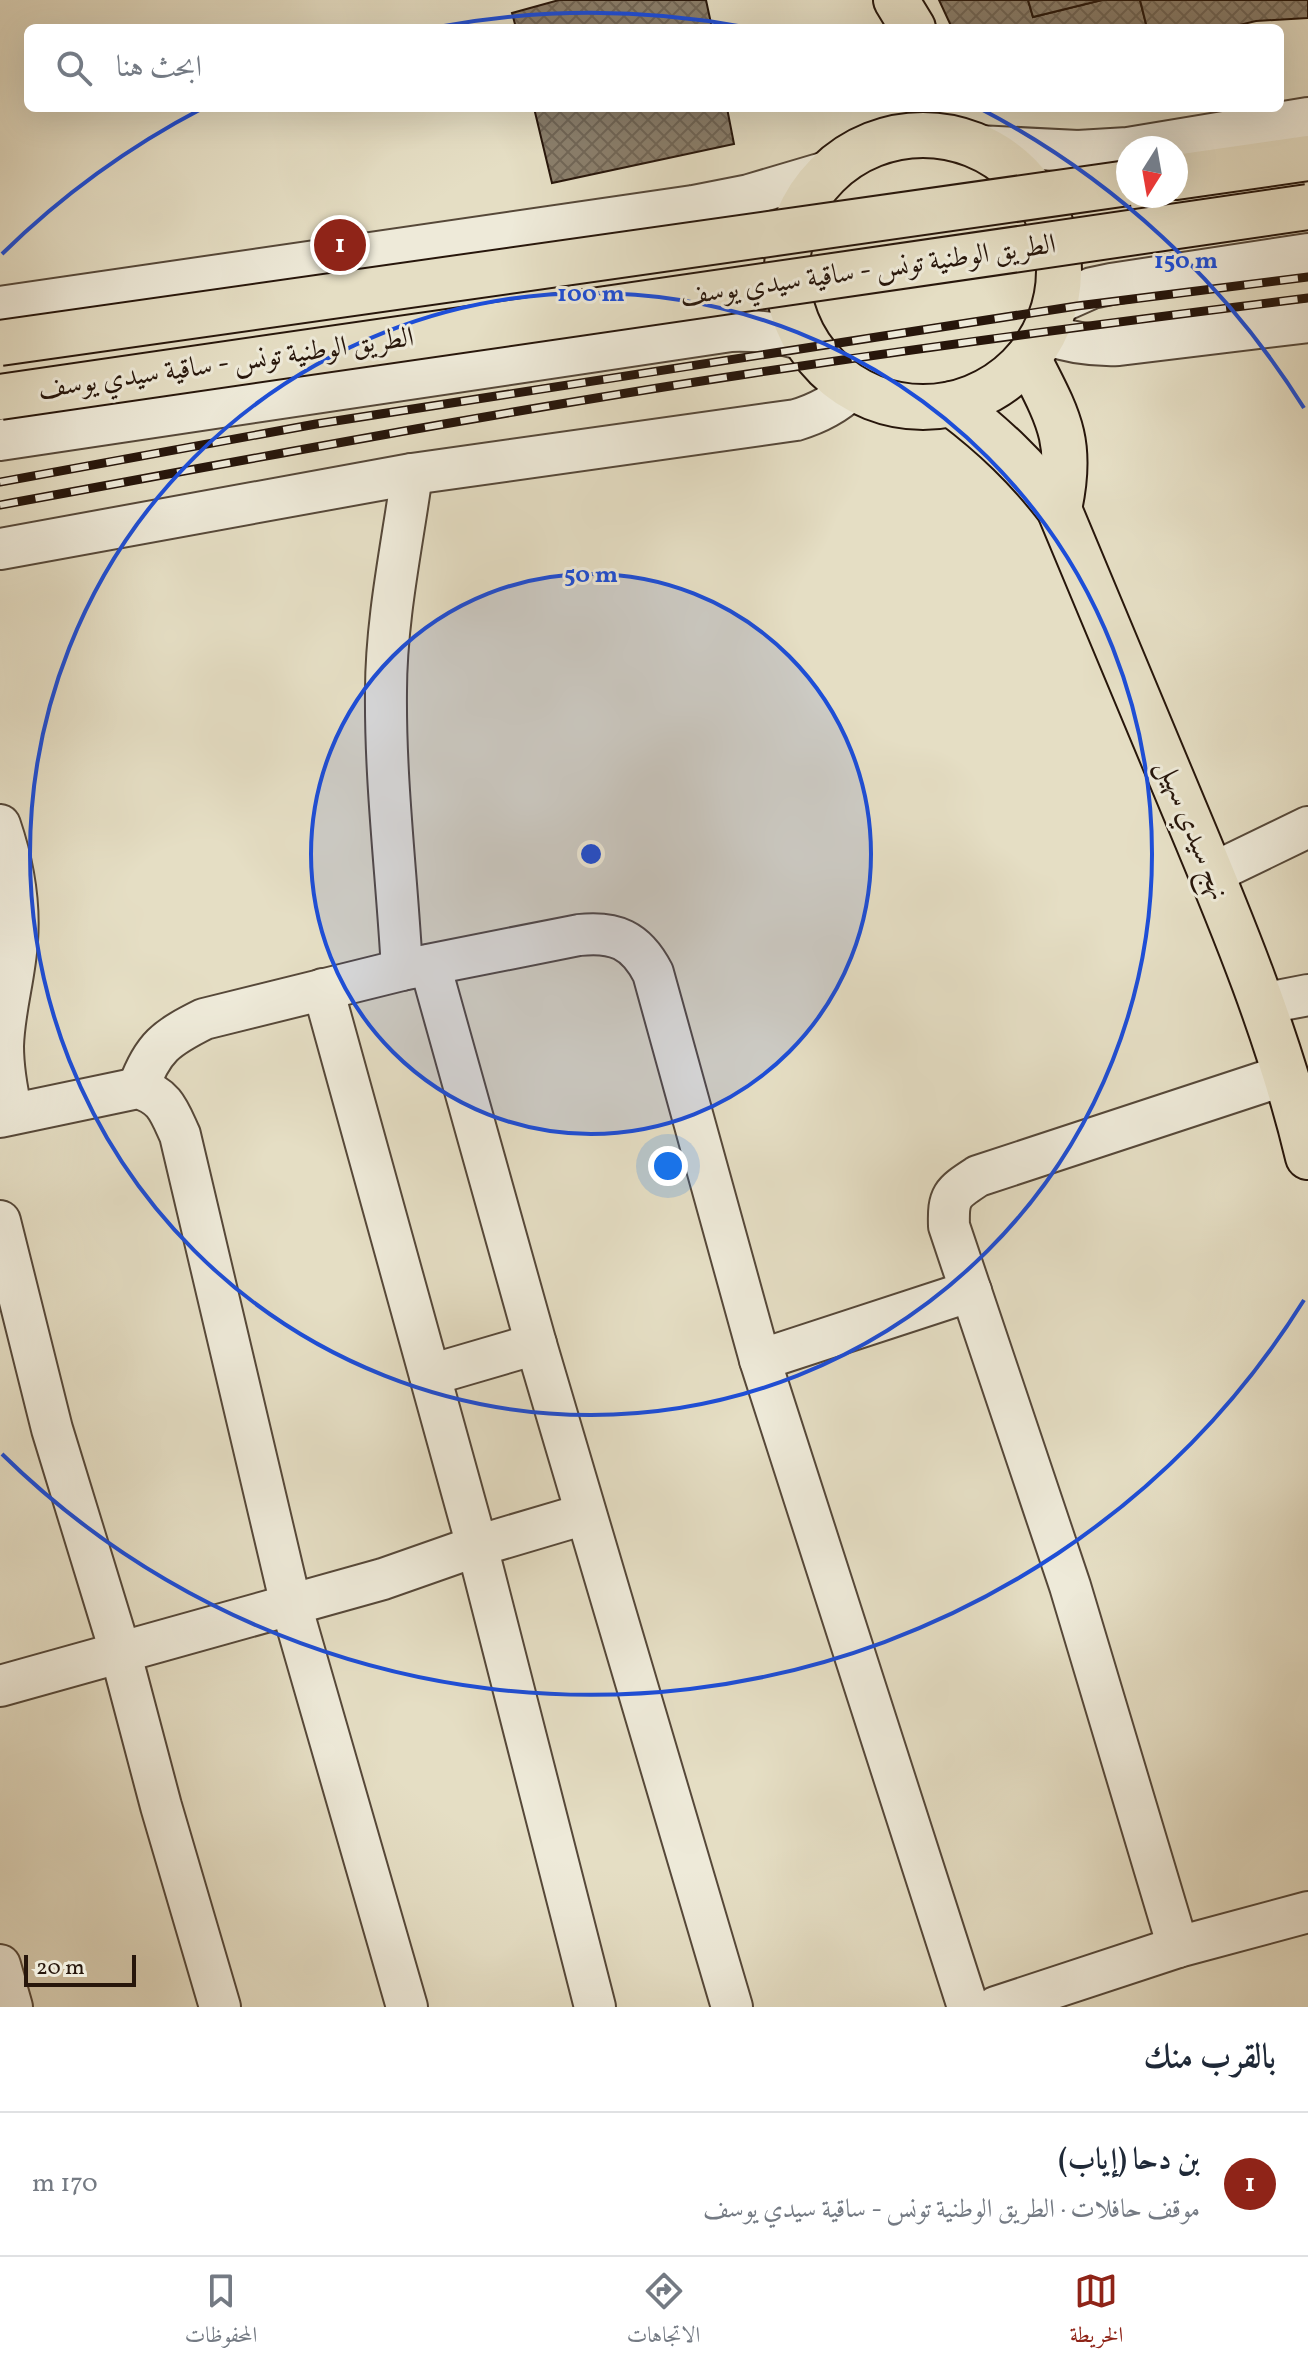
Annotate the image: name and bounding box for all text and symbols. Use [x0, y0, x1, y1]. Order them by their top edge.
search box [24, 24, 1284, 112]
icon: search [52, 46, 96, 90]
text: ابحث هنا [116, 47, 202, 89]
north arrow [1116, 136, 1188, 208]
pin: 1 [314, 215, 366, 275]
street label: الطريق الوطنية تونس - ساقية سيدي يوسف [678, 225, 1059, 318]
text: 150 m [1154, 245, 1218, 279]
text: 100 m [557, 278, 625, 312]
street label: الطريق الوطنية تونس - ساقية سيدي يوسف [36, 318, 417, 411]
text: 50 m [564, 559, 618, 593]
street label: نهج سيدي سهيل [1143, 754, 1238, 907]
centre of rings [577, 840, 605, 868]
your location [648, 1146, 688, 1186]
scale bar [24, 1951, 136, 1987]
text: 20 m [36, 1953, 85, 1984]
text: بالقرب منك [1144, 2035, 1276, 2082]
text: بن دحا (إياب) [1058, 2140, 1200, 2182]
text: 170 m [32, 2166, 98, 2202]
text: 1 [1245, 2166, 1255, 2202]
text: موقف حافلات · الطريق الوطنية تونس - ساقية سيدي يوسف [703, 2192, 1200, 2228]
tab: المحفوظات [185, 2269, 257, 2356]
tab: الاتجاهات [627, 2269, 700, 2356]
tab: الخريطة [1070, 2269, 1123, 2356]

